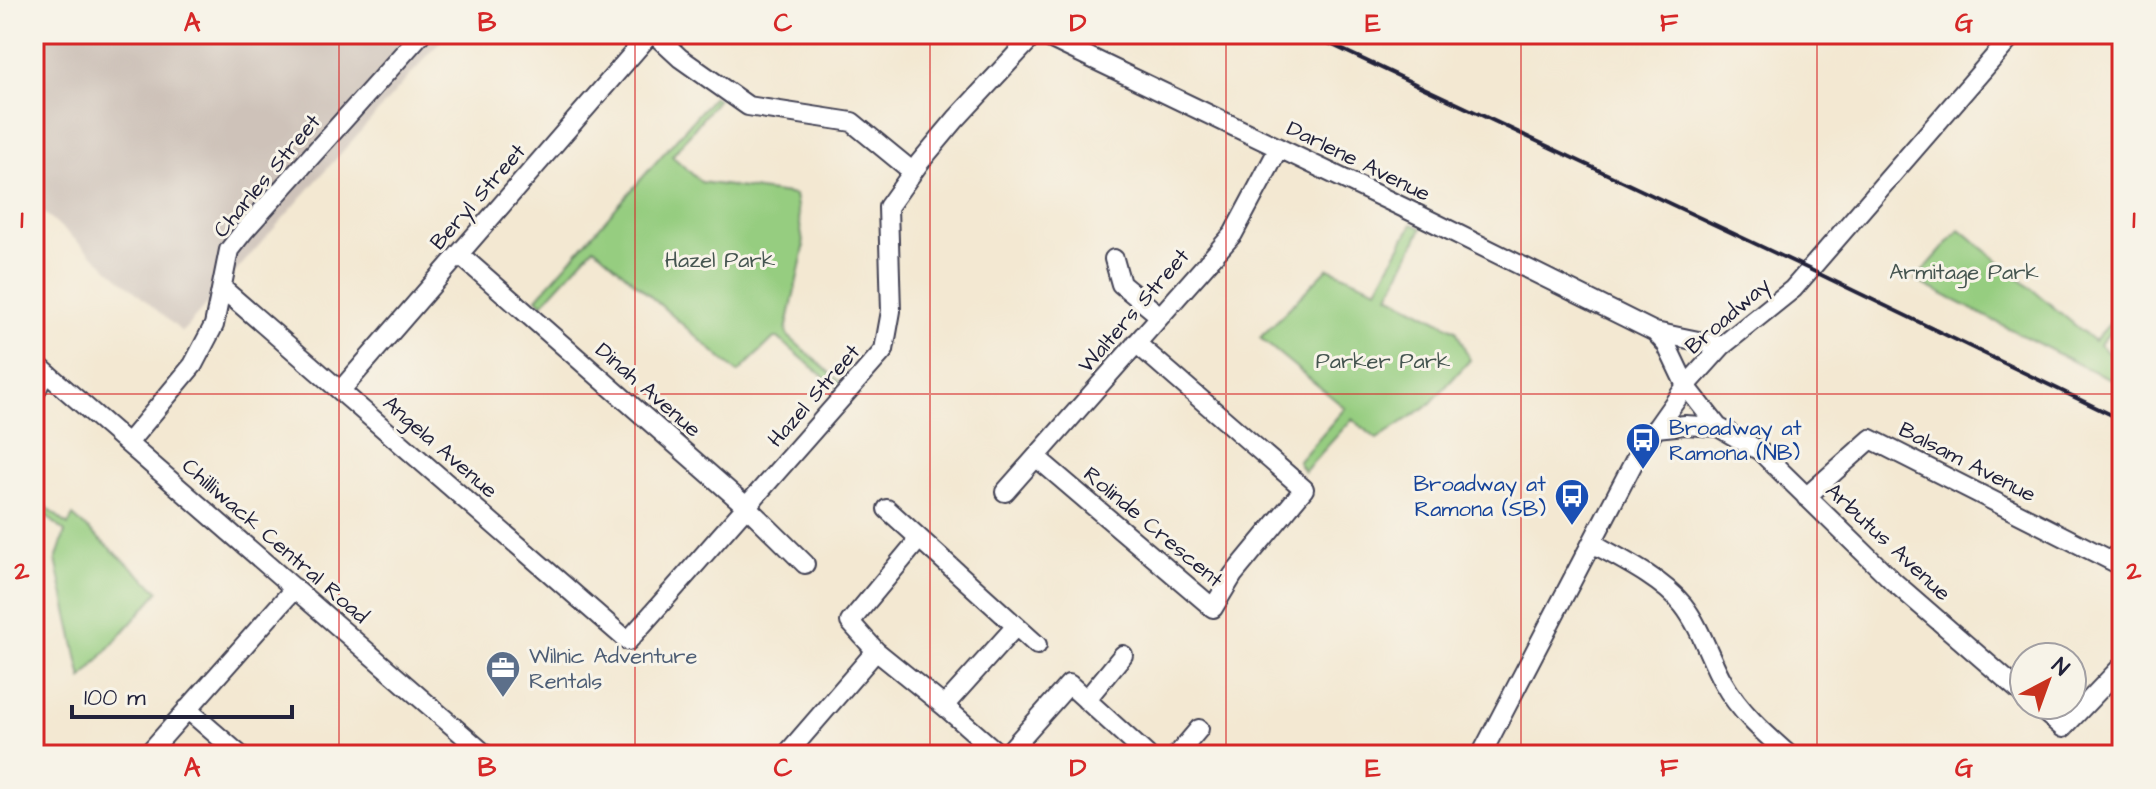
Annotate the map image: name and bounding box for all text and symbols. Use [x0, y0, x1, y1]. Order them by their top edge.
text: A [184, 5, 201, 41]
text: B [478, 5, 497, 41]
text: C [774, 5, 793, 41]
text: D [1070, 5, 1087, 41]
text: E [1365, 5, 1381, 41]
text: F [1660, 5, 1679, 41]
text: G [1955, 5, 1973, 41]
street label: Charles Street [206, 107, 328, 244]
street label: Darlene Avenue [1281, 113, 1435, 210]
street label: Beryl Street [423, 137, 534, 258]
text: 1 [20, 202, 24, 238]
text: 1 [2132, 202, 2136, 238]
street label: Walters Street [1071, 242, 1197, 380]
park label: Hazel Park [665, 245, 776, 276]
park label: Armitage Park [1889, 257, 2039, 289]
street label: Broadway [1679, 270, 1778, 363]
street label: Dinah Avenue [588, 335, 708, 445]
street label: Hazel Street [761, 338, 868, 454]
park label: Parker Park [1316, 346, 1451, 377]
street label: Angela Avenue [375, 388, 504, 507]
place label: Broadway at Ramona (NB) [1669, 413, 1802, 469]
street label: Balsam Avenue [1893, 414, 2041, 510]
bus stop icon: Broadway at Ramona (NB) [1624, 421, 1662, 471]
street label: Chilliwack Central Road [175, 451, 375, 631]
street label: Rolinde Crescent [1076, 459, 1230, 595]
place label: Broadway at Ramona (SB) [1413, 469, 1546, 525]
street label: Arbutus Avenue [1818, 476, 1958, 608]
bus stop icon: Broadway at Ramona (SB) [1553, 477, 1591, 527]
text: 2 [14, 553, 30, 589]
text: 2 [2126, 553, 2142, 589]
place label: Wilnic Adventure Rentals [529, 641, 697, 697]
north arrow [2008, 641, 2088, 721]
office icon: Wilnic Adventure Rentals [484, 649, 522, 699]
text: N [2045, 651, 2076, 683]
scale bar [72, 669, 292, 719]
text: 100 m [84, 681, 146, 715]
text: A [184, 750, 201, 786]
text: B [478, 750, 497, 786]
text: C [774, 750, 793, 786]
text: D [1070, 750, 1087, 786]
text: E [1365, 750, 1381, 786]
text: F [1660, 750, 1679, 786]
text: G [1955, 750, 1973, 786]

